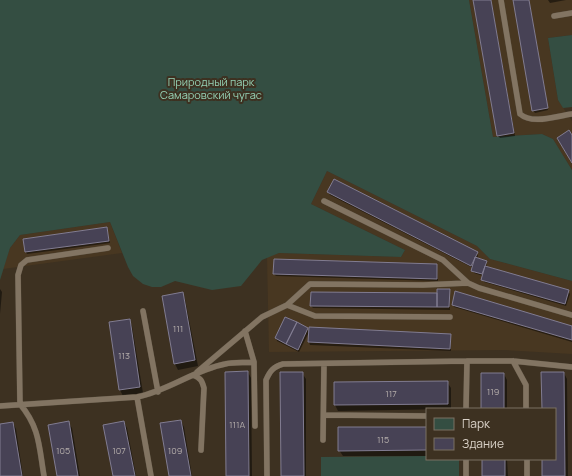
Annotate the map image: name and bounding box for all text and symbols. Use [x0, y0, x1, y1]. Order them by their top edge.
park label: Природный парк Самаровский чугас [160, 74, 262, 102]
house number: 111 [173, 322, 183, 335]
house number: 113 [118, 349, 130, 362]
house number: 119 [487, 385, 499, 398]
house number: 117 [385, 387, 397, 400]
legend [426, 408, 556, 460]
text: Парк [462, 415, 491, 432]
house number: 111А [229, 418, 245, 431]
house number: 115 [377, 433, 389, 446]
text: Здание [462, 435, 504, 452]
house number: 105 [56, 444, 70, 457]
house number: 107 [112, 444, 126, 457]
house number: 109 [168, 444, 182, 457]

